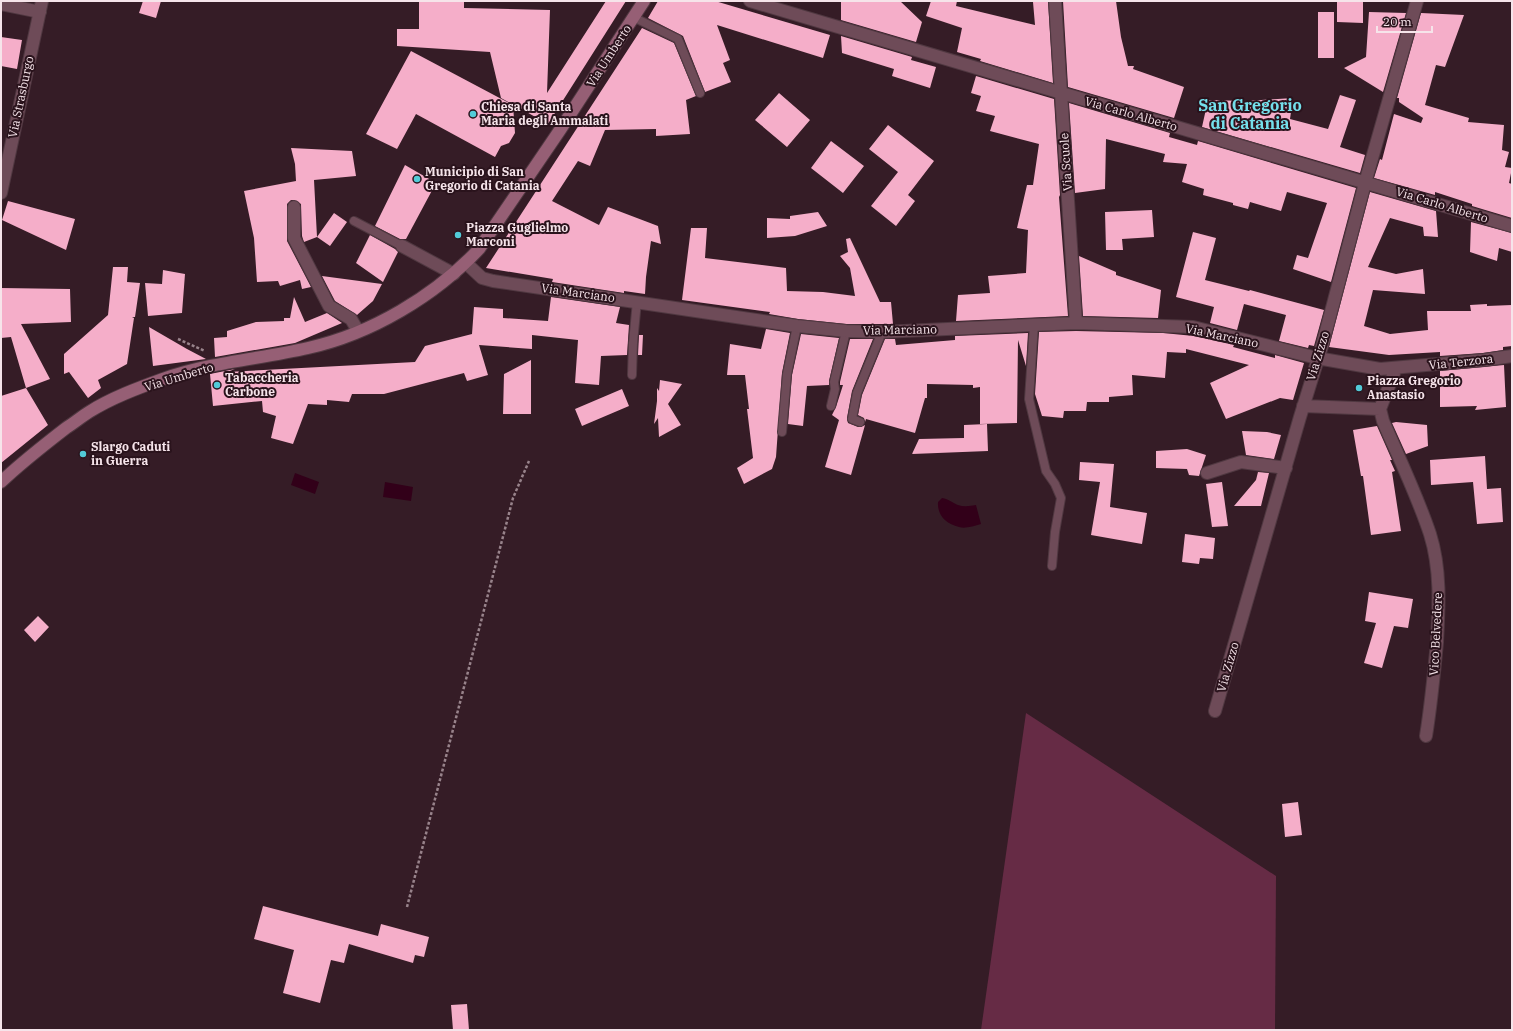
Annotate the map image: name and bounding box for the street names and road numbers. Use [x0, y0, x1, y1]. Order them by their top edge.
street label: Via Umberto [583, 22, 634, 90]
street label: Via Strasburgo [5, 55, 37, 139]
street label: Via Carlo Alberto [1083, 93, 1179, 134]
street label: Via Scuole [1056, 132, 1075, 192]
street label: Via Carlo Alberto [1394, 183, 1490, 226]
street label: Via Marciano [540, 280, 616, 305]
street label: Via Marciano [1184, 320, 1260, 351]
street label: Via Marciano [863, 321, 937, 338]
street label: Via Zizzo [1303, 329, 1332, 382]
street label: Via Terzora [1428, 351, 1494, 372]
street label: Via Umberto [143, 359, 215, 394]
street label: Vico Belvedere [1426, 592, 1445, 676]
street label: Via Zizzo [1213, 640, 1242, 693]

